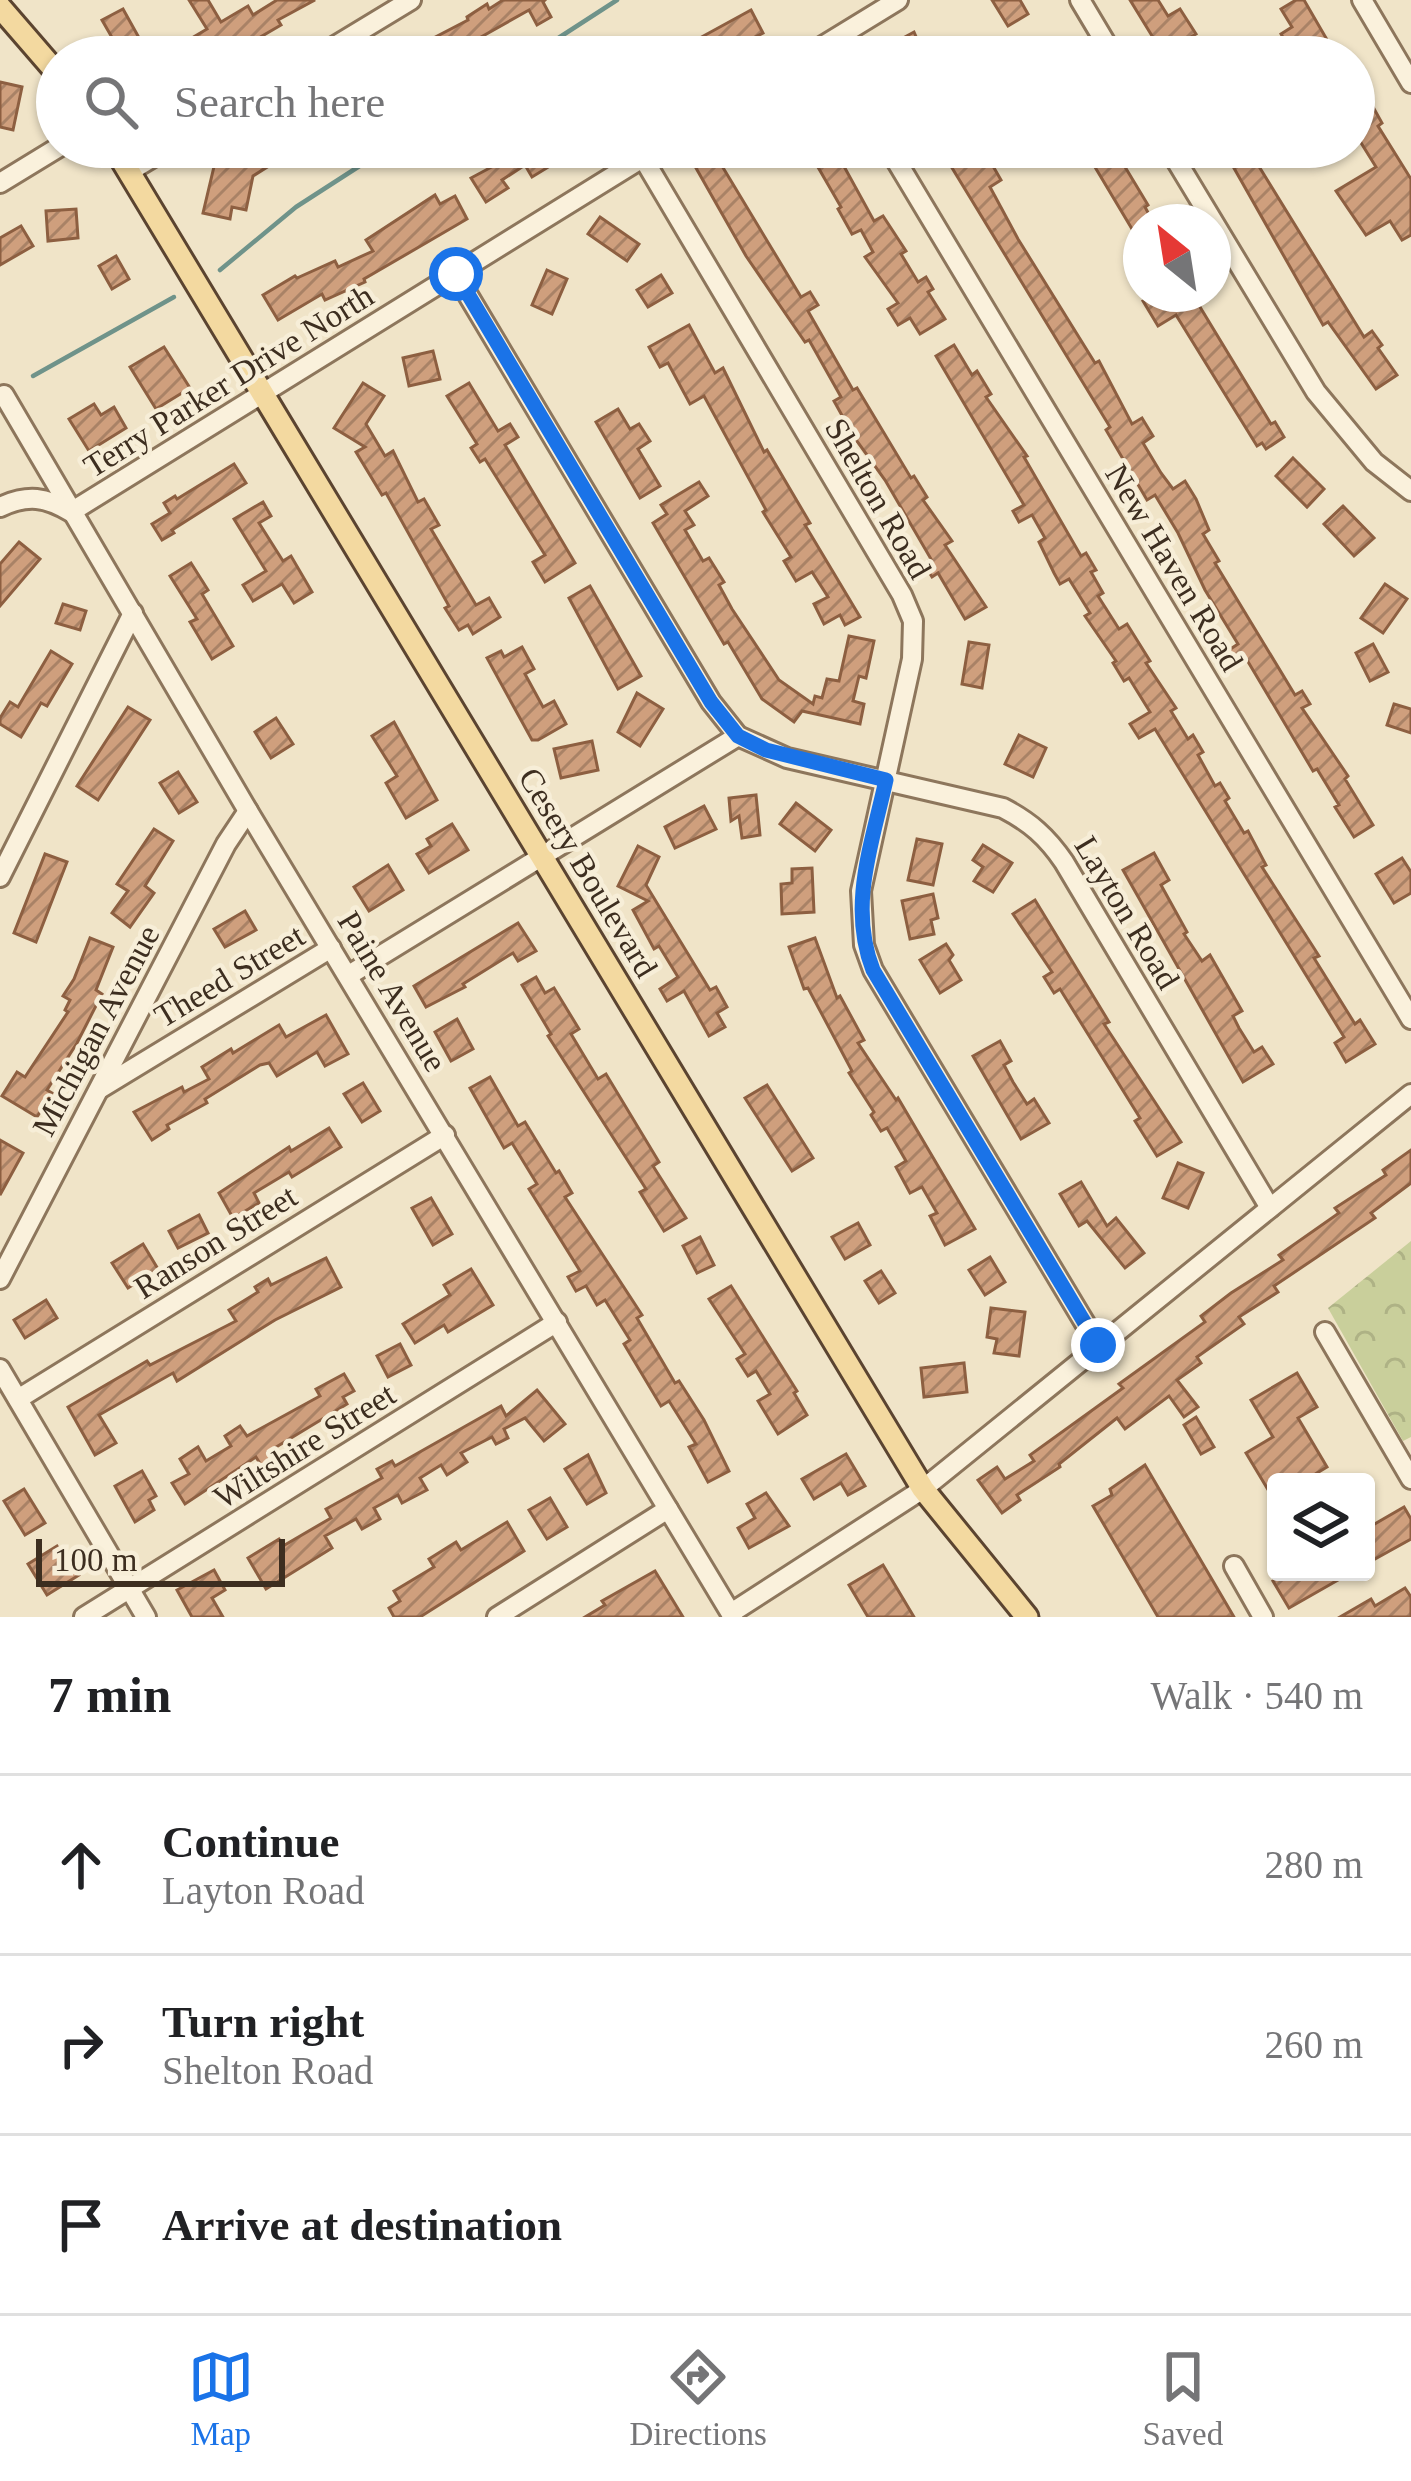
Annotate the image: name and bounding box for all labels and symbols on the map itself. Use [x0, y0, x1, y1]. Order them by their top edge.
north arrow [1123, 204, 1231, 312]
route start [429, 247, 483, 301]
street label: Terry Parker Drive North [77, 277, 380, 485]
street label: Shelton Road [818, 412, 939, 585]
street label: New Haven Road [1098, 458, 1250, 678]
street label: Cesery Boulevard [512, 762, 665, 984]
street label: Layton Road [1068, 830, 1187, 996]
street label: Paine Avenue [330, 905, 454, 1078]
street label: Theed Street [148, 917, 311, 1034]
street label: Michigan Avenue [25, 919, 166, 1142]
street label: Ranson Street [128, 1178, 303, 1306]
route end [1071, 1318, 1125, 1372]
street label: Wiltshire Street [207, 1376, 402, 1516]
scale bar [36, 1533, 285, 1586]

